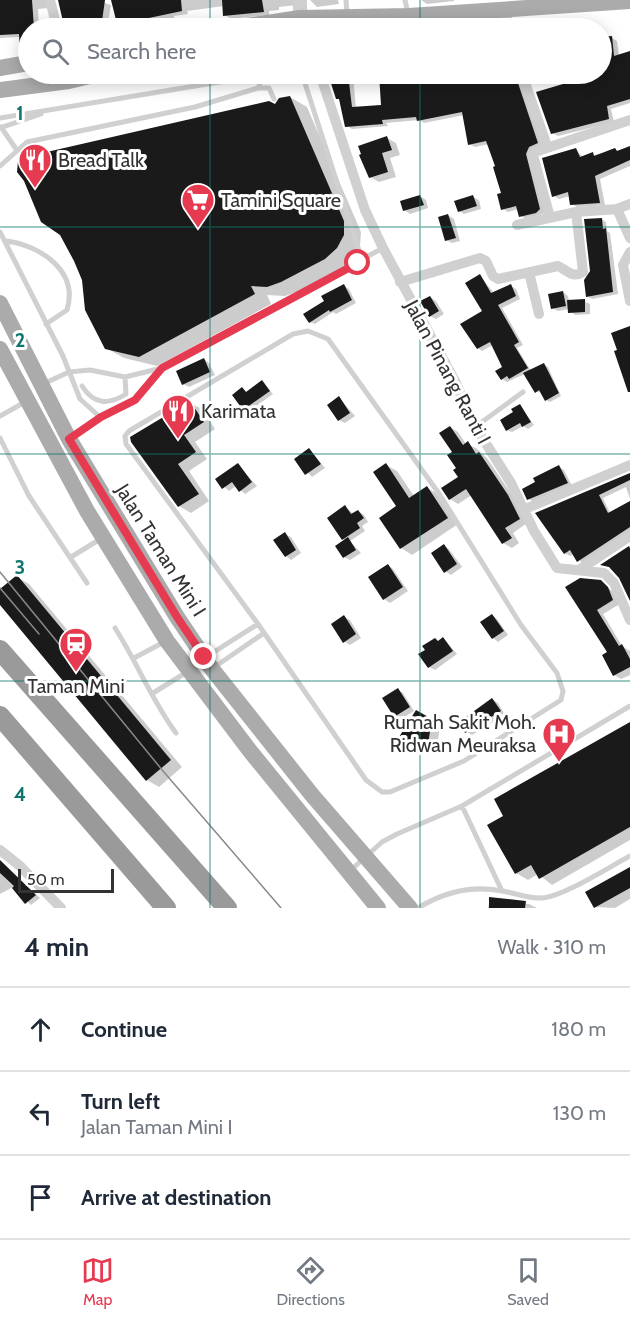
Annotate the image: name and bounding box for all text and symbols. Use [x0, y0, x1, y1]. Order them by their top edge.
search box [18, 18, 612, 84]
icon: search [39, 35, 72, 68]
text: Search here [87, 38, 196, 65]
text: 1 [16, 101, 24, 125]
restaurant icon: Bread Talk [17, 142, 53, 189]
place label: Bread Talk [58, 148, 144, 172]
supermarket icon: Tamini Square [180, 182, 216, 229]
place label: Tamini Square [221, 188, 341, 212]
route start [344, 249, 370, 275]
street label: Jalan Pinang Ranti I [399, 295, 496, 448]
text: 2 [15, 328, 25, 352]
restaurant icon: Karimata [160, 393, 196, 440]
place label: Karimata [201, 399, 276, 423]
street label: Jalan Taman Mini I [110, 478, 211, 621]
text: 3 [15, 555, 25, 579]
station icon: Taman Mini [58, 626, 94, 673]
route end [190, 643, 216, 669]
place label: Taman Mini [27, 674, 125, 698]
place label: Rumah Sakit Moh. Ridwan Meuraksa [384, 710, 536, 757]
hospital icon: Rumah Sakit Moh. Ridwan Meuraksa [541, 716, 577, 763]
text: 4 [14, 782, 26, 806]
scale bar [18, 866, 114, 894]
text: 50 m [27, 870, 64, 889]
text: 4 min [24, 931, 89, 963]
text: Walk · 310 m [498, 935, 606, 959]
icon: ahead [24, 1013, 57, 1046]
text: Continue [81, 1016, 167, 1043]
text: 180 m [551, 1017, 606, 1041]
text: Turn left [81, 1088, 160, 1115]
icon: left [24, 1097, 57, 1130]
text: 130 m [553, 1101, 606, 1125]
text: Jalan Taman Mini I [81, 1115, 233, 1139]
icon: arrive [24, 1181, 57, 1214]
text: Arrive at destination [81, 1184, 271, 1211]
tab: Map [81, 1254, 114, 1309]
tab: Directions [277, 1254, 345, 1309]
tab: Saved [507, 1254, 549, 1309]

